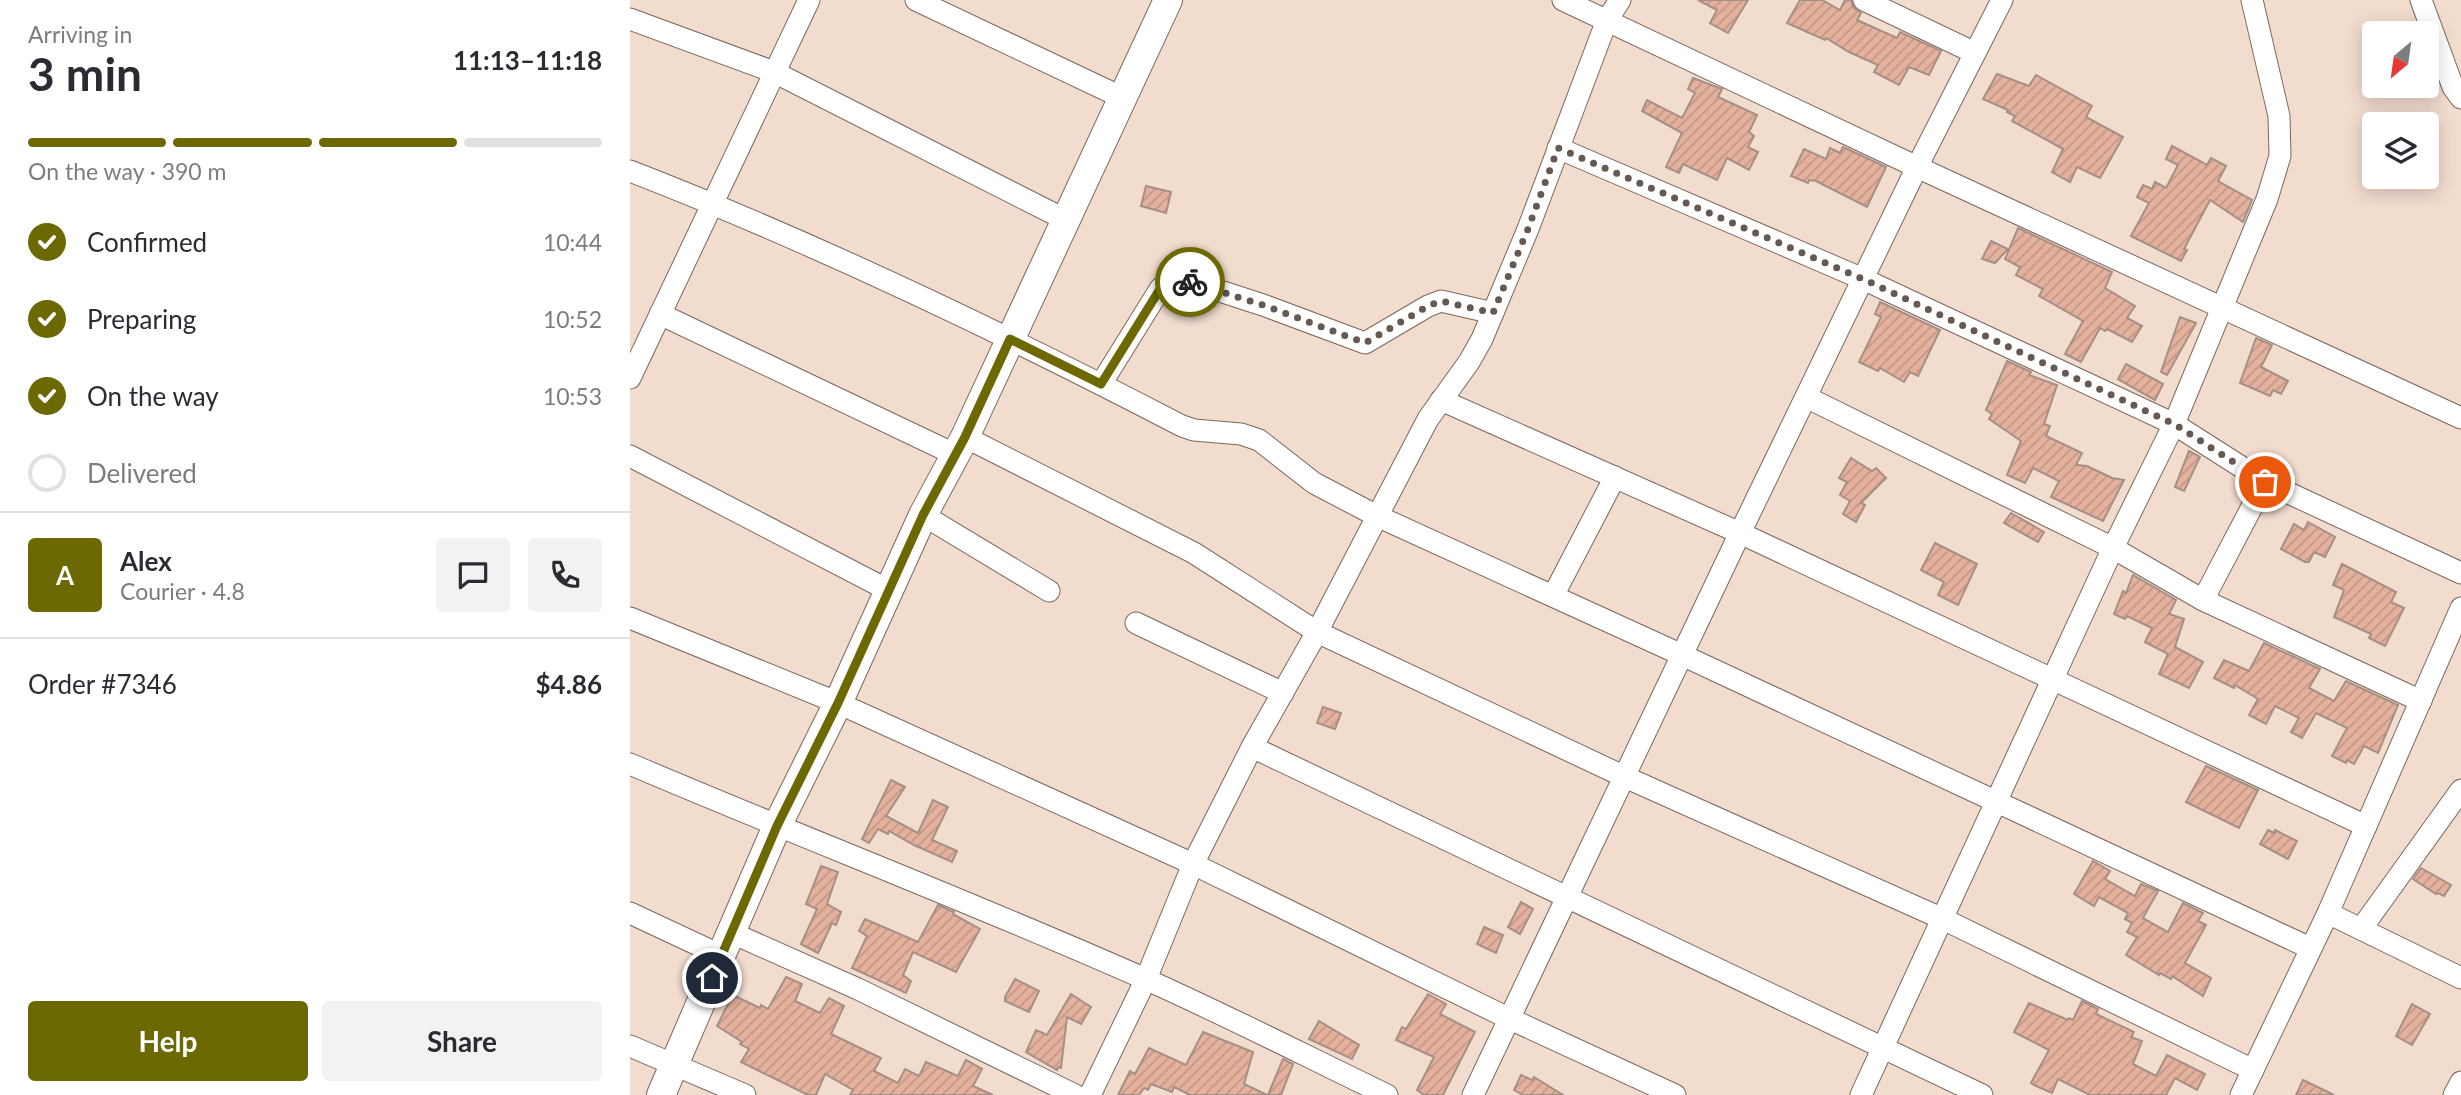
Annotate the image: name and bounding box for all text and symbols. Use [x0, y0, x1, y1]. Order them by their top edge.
text: Arriving in [28, 20, 132, 48]
north arrow [2362, 21, 2440, 98]
map controls [2362, 21, 2439, 189]
text: 11:13–11:18 [453, 44, 602, 76]
text: 3 min [28, 46, 142, 101]
button: layers [2362, 112, 2439, 189]
text: On the way · 390 m [28, 157, 227, 185]
icon: check [28, 223, 66, 261]
text: Confirmed [87, 226, 207, 258]
text: 10:44 [543, 228, 602, 256]
courier [1155, 247, 1225, 317]
icon: bike [1171, 263, 1209, 301]
icon: check [28, 300, 66, 338]
text: Preparing [87, 303, 196, 335]
text: 10:52 [543, 305, 602, 333]
icon: check [28, 377, 66, 415]
text: On the way [87, 380, 219, 412]
text: 10:53 [543, 382, 602, 410]
pin [2235, 452, 2295, 512]
text: Delivered [87, 457, 197, 489]
icon: bag [2246, 463, 2284, 501]
button: chat [436, 538, 510, 612]
button: phone [528, 538, 602, 612]
text: Alex [120, 545, 172, 577]
text: A [56, 559, 74, 591]
text: Courier · 4.8 [120, 577, 245, 605]
text: Order #7346 [28, 668, 177, 700]
text: $4.86 [536, 668, 602, 700]
pin [682, 948, 742, 1008]
icon: home [693, 959, 731, 997]
button: Help [28, 1001, 308, 1081]
button: Share [322, 1001, 602, 1081]

